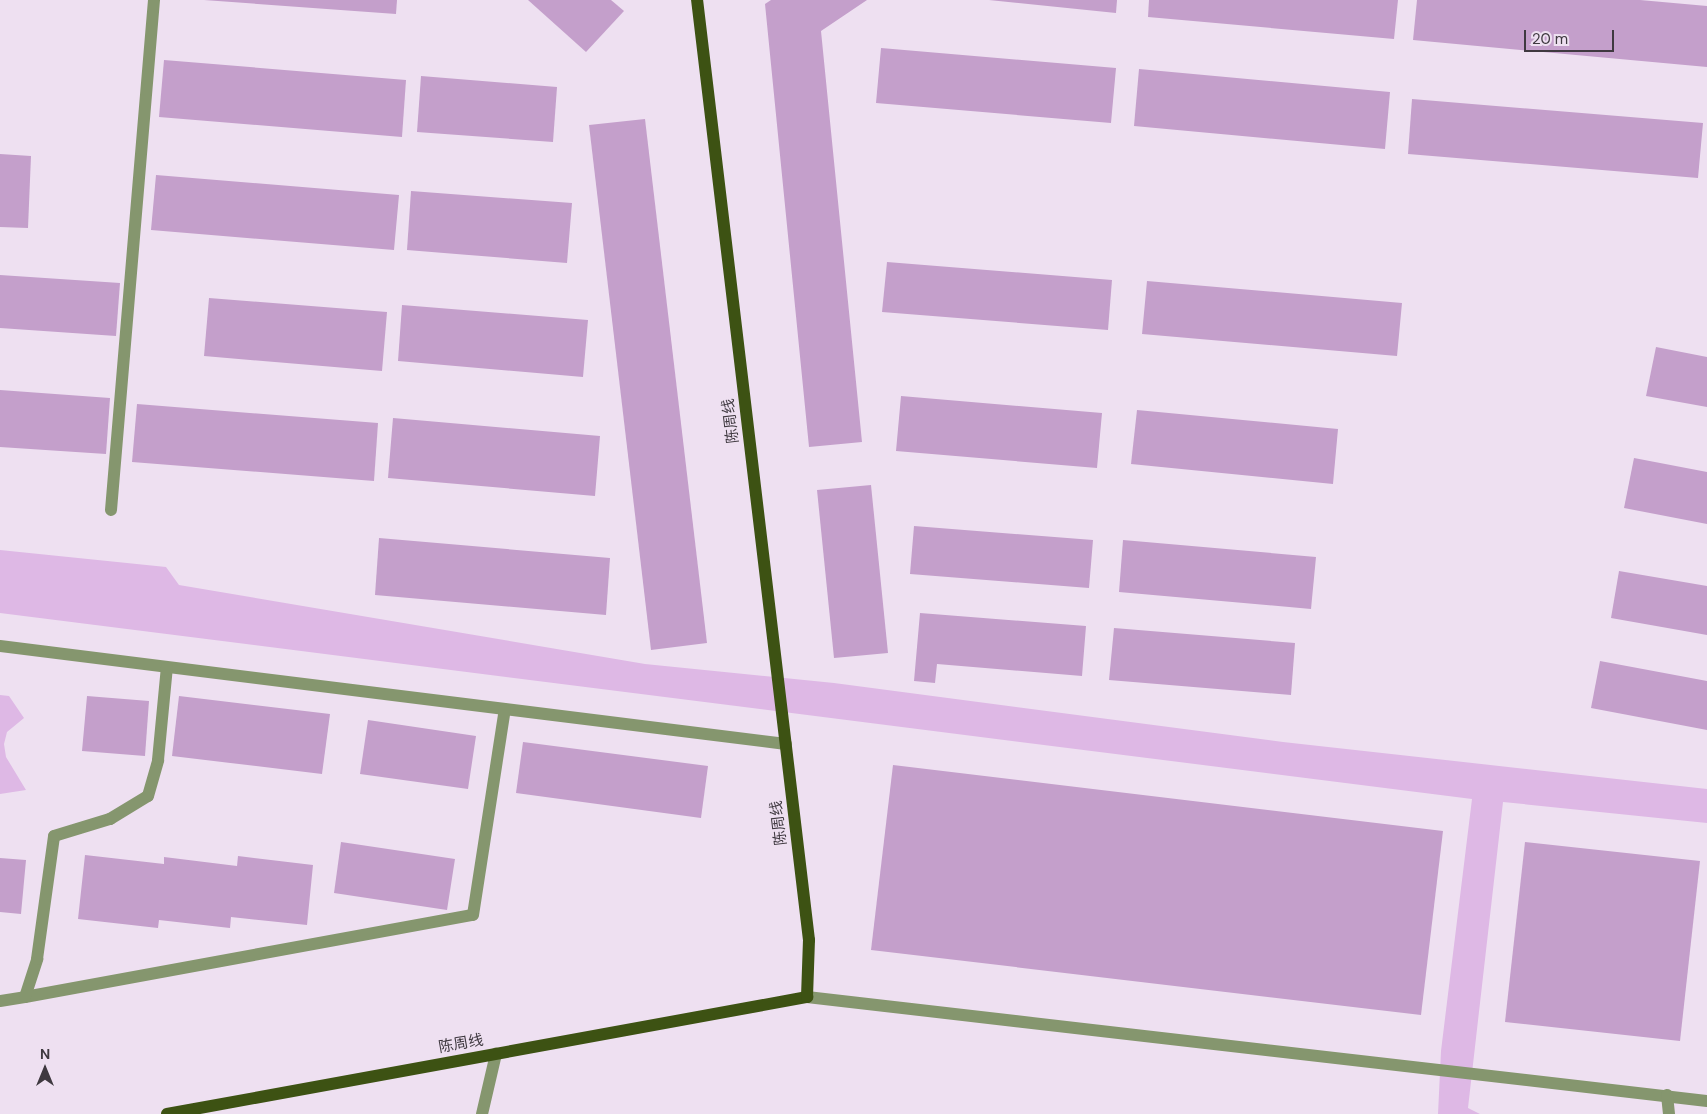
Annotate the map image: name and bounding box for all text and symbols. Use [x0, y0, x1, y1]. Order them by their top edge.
scale bar [1527, 20, 1617, 52]
text: 20 m [1532, 29, 1568, 49]
street label: 陈周线 [719, 398, 743, 444]
street label: 陈周线 [767, 800, 791, 846]
street label: 陈周线 [437, 1031, 485, 1057]
north arrow [20, 1044, 70, 1094]
text: N [40, 1045, 50, 1063]

